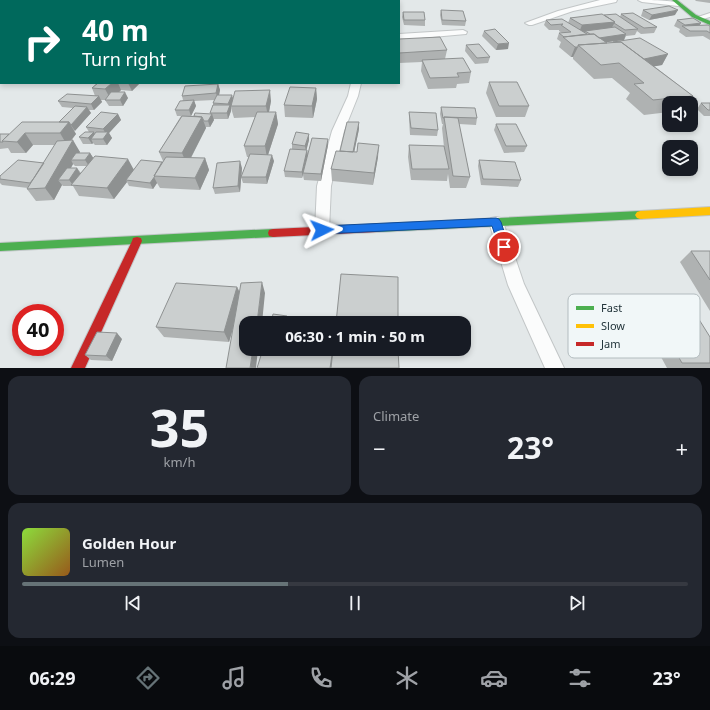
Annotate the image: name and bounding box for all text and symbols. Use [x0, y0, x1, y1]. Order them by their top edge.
text: 40 m [82, 11, 149, 49]
icon: right [16, 16, 68, 68]
text: Turn right [82, 47, 166, 71]
map controls [662, 96, 698, 176]
button: sound [662, 96, 698, 132]
button: layers [662, 140, 698, 176]
position arrow [301, 209, 343, 251]
pin [487, 230, 521, 264]
icon: arrive [493, 236, 515, 258]
legend [568, 294, 700, 358]
text: Fast [601, 300, 622, 315]
speed limit sign: 40 [12, 304, 64, 356]
text: Slow [601, 318, 625, 333]
text: 06:30 · 1 min · 50 m [285, 326, 425, 346]
text: Jam [600, 336, 620, 351]
text: 35 [150, 391, 209, 462]
text: Climate [373, 407, 419, 425]
text: 23° [507, 427, 554, 468]
text: − [373, 433, 386, 463]
text: + [675, 433, 688, 463]
text: km/h [164, 453, 195, 471]
text: Golden Hour [82, 533, 176, 553]
text: Lumen [82, 553, 124, 571]
icon: previous [122, 592, 144, 614]
icon: pause [344, 592, 366, 614]
icon: next [566, 592, 588, 614]
icon: directions [134, 664, 162, 692]
icon: music [220, 664, 248, 692]
icon: phone [307, 664, 335, 692]
icon: climate [393, 664, 421, 692]
icon: car [480, 664, 508, 692]
icon: filters [566, 664, 594, 692]
text: 06:29 [29, 666, 75, 690]
text: 23° [653, 666, 681, 690]

